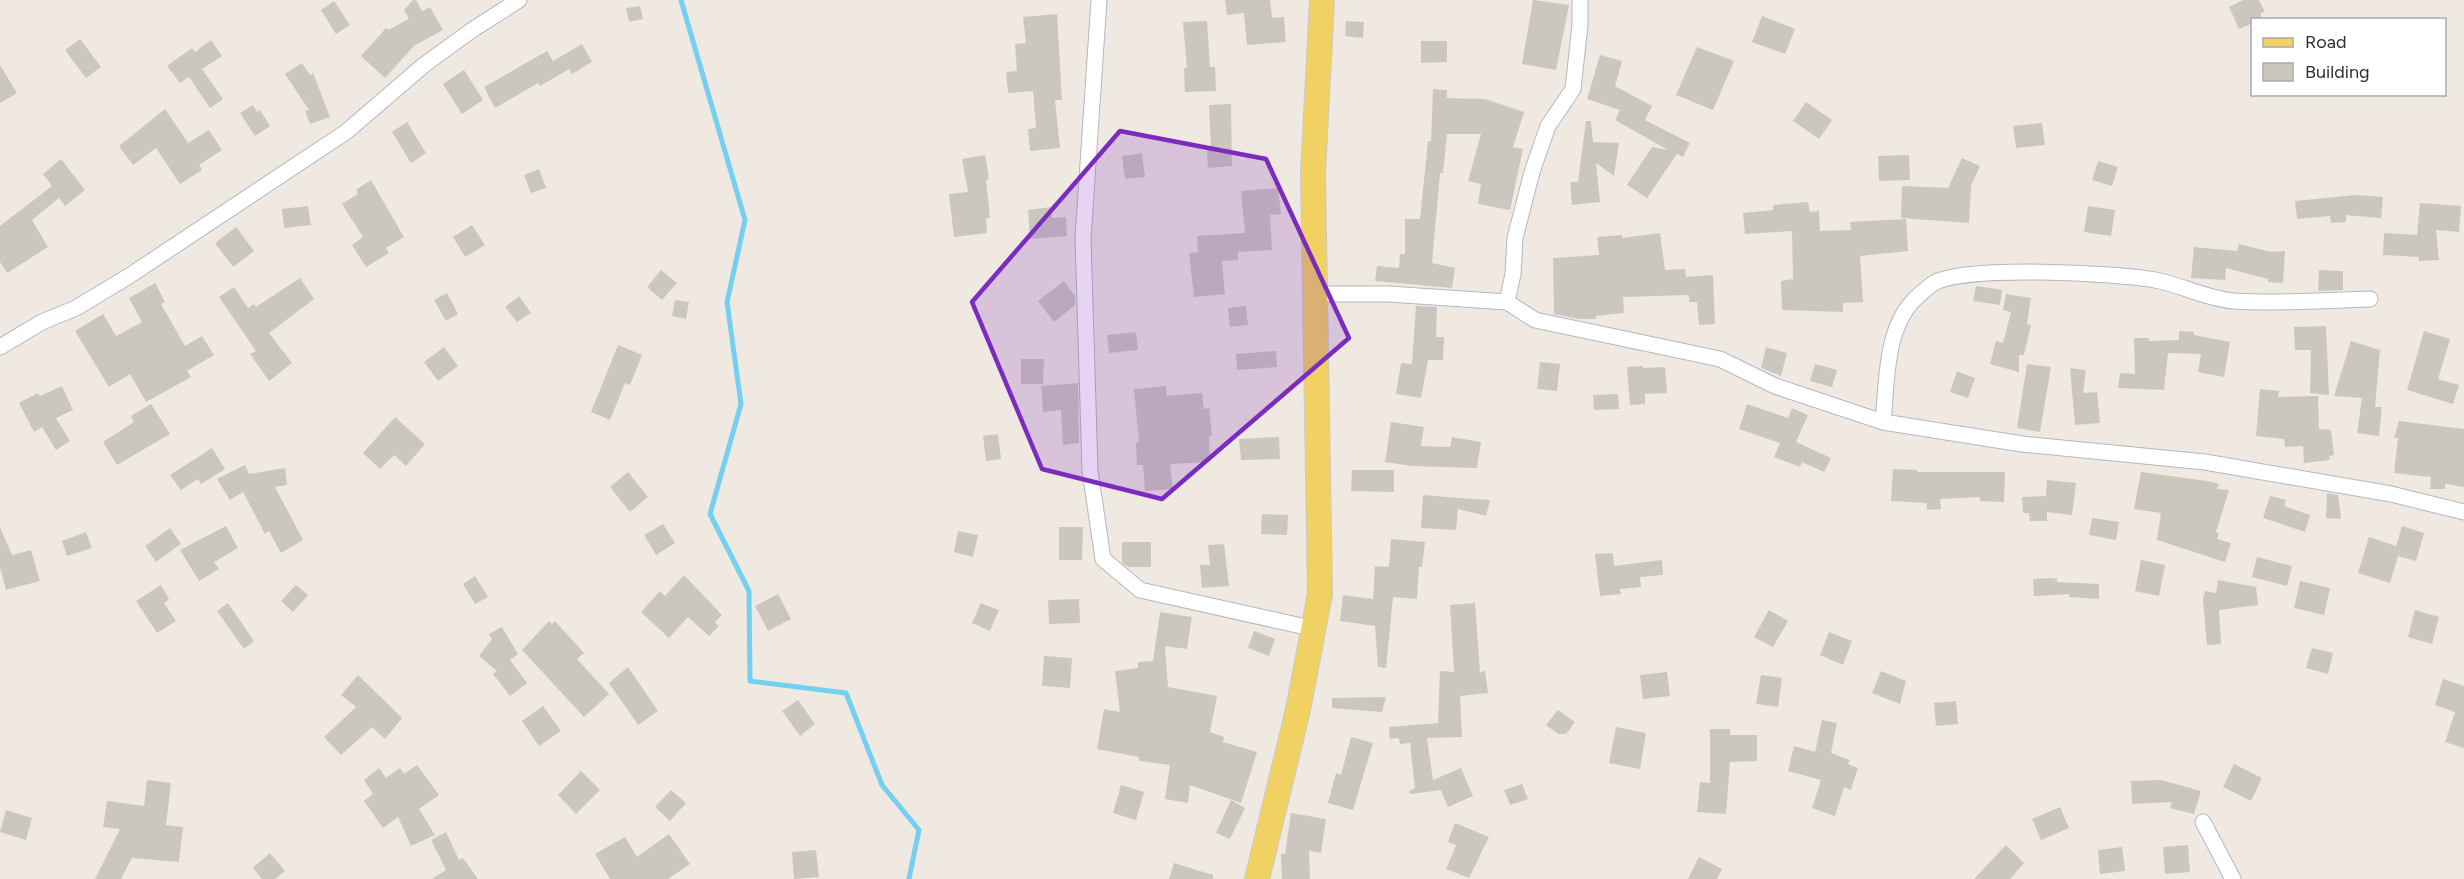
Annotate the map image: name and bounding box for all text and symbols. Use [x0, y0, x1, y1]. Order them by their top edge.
legend [2251, 18, 2446, 96]
text: Road [2305, 31, 2346, 53]
text: Building [2305, 61, 2370, 83]

